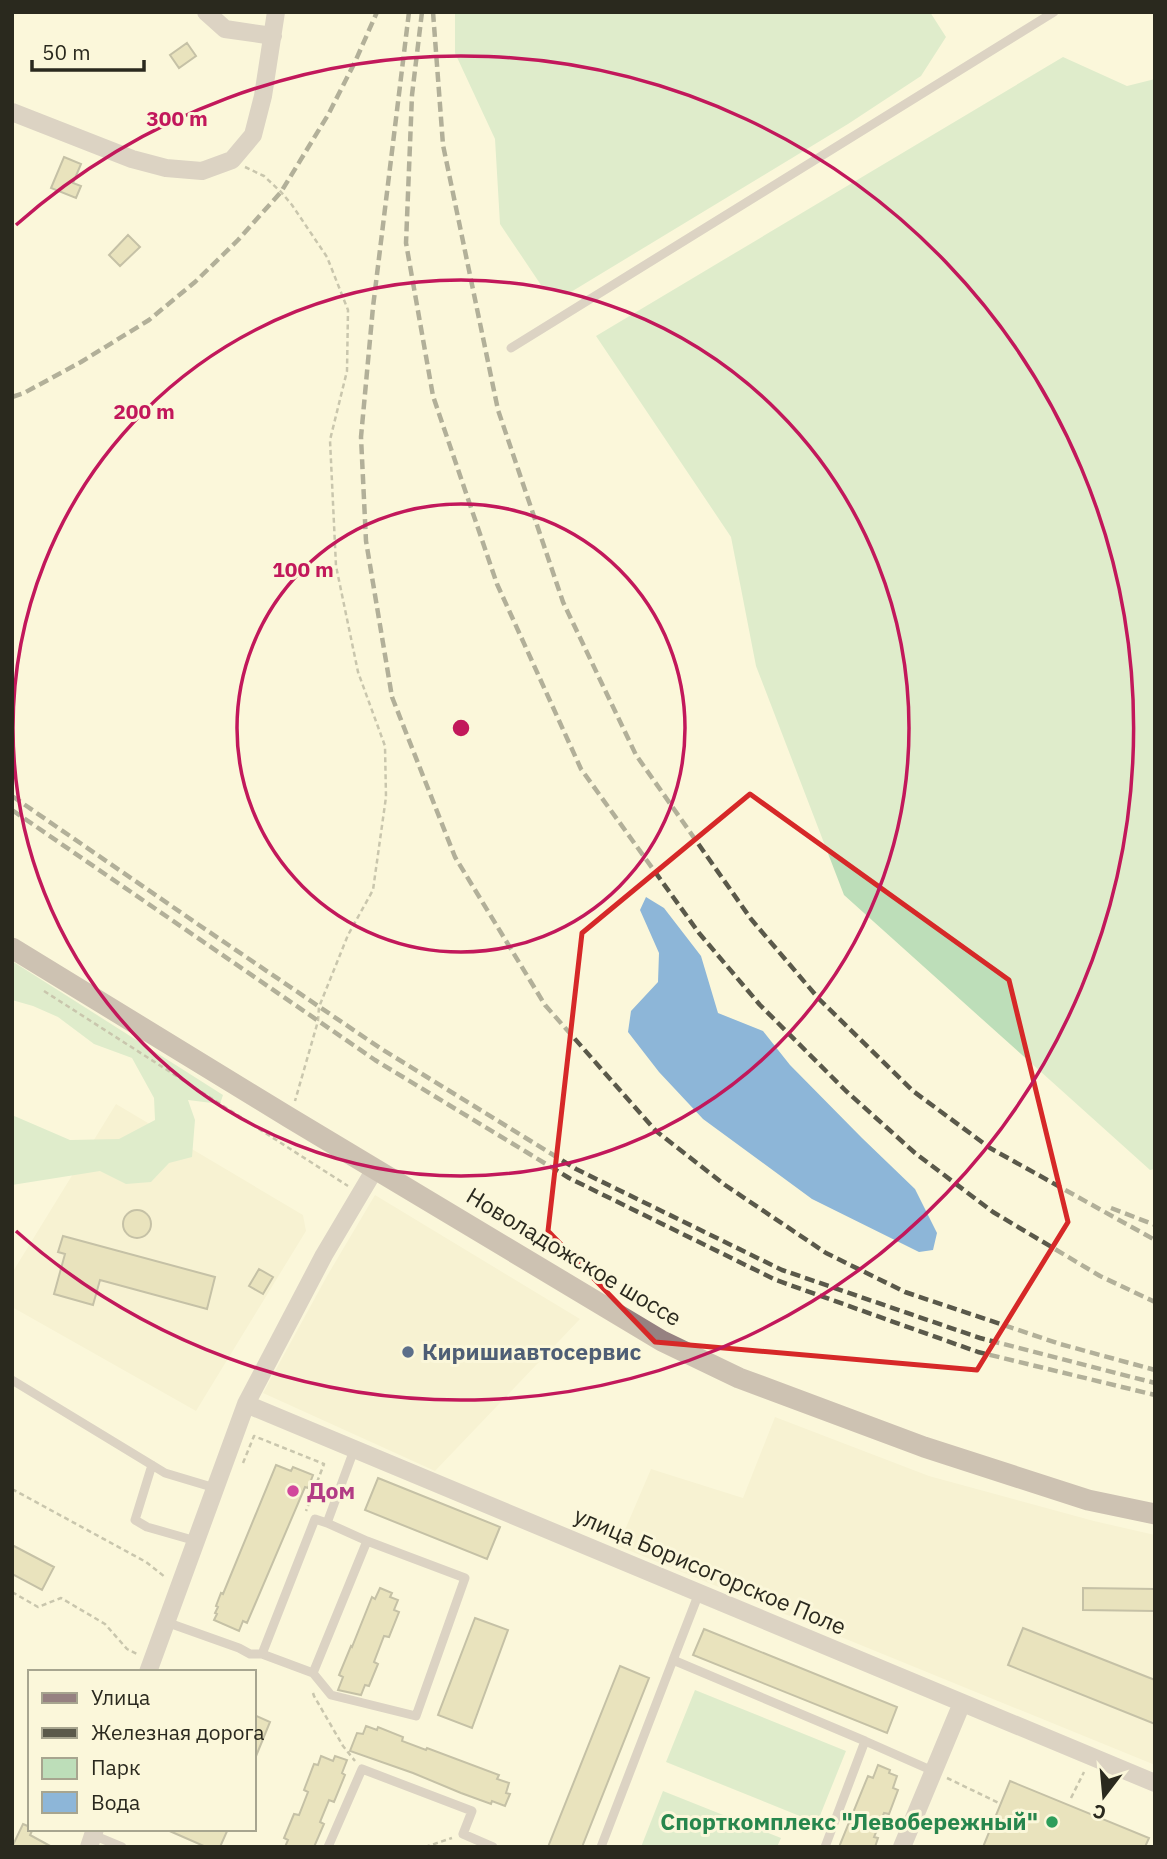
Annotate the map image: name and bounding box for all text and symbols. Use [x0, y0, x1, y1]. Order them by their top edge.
scale bar [32, 28, 144, 72]
text: 50 m [42, 38, 91, 66]
text: 300 m [146, 104, 208, 132]
text: 200 m [113, 397, 175, 425]
text: 100 m [272, 555, 334, 583]
centre of rings [449, 716, 473, 740]
street label: Новоладожское шоссе [461, 1180, 688, 1332]
place label: Киришиавтосервис [422, 1336, 642, 1366]
marker: Киришиавтосервис [400, 1344, 416, 1360]
place label: Дом [307, 1475, 355, 1505]
marker: Дом [285, 1483, 301, 1499]
street label: улица Борисогорское Поле [570, 1499, 851, 1641]
legend [28, 1670, 256, 1831]
text: Улица [91, 1683, 150, 1711]
text: Железная дорога [91, 1718, 264, 1746]
text: Парк [91, 1753, 141, 1781]
north arrow [1069, 1761, 1139, 1831]
text: Вода [91, 1788, 140, 1816]
text: С [1090, 1799, 1109, 1826]
place label: Спорткомплекс "Левобережный" [660, 1806, 1038, 1836]
marker: Спорткомплекс "Левобережный" [1044, 1814, 1060, 1830]

